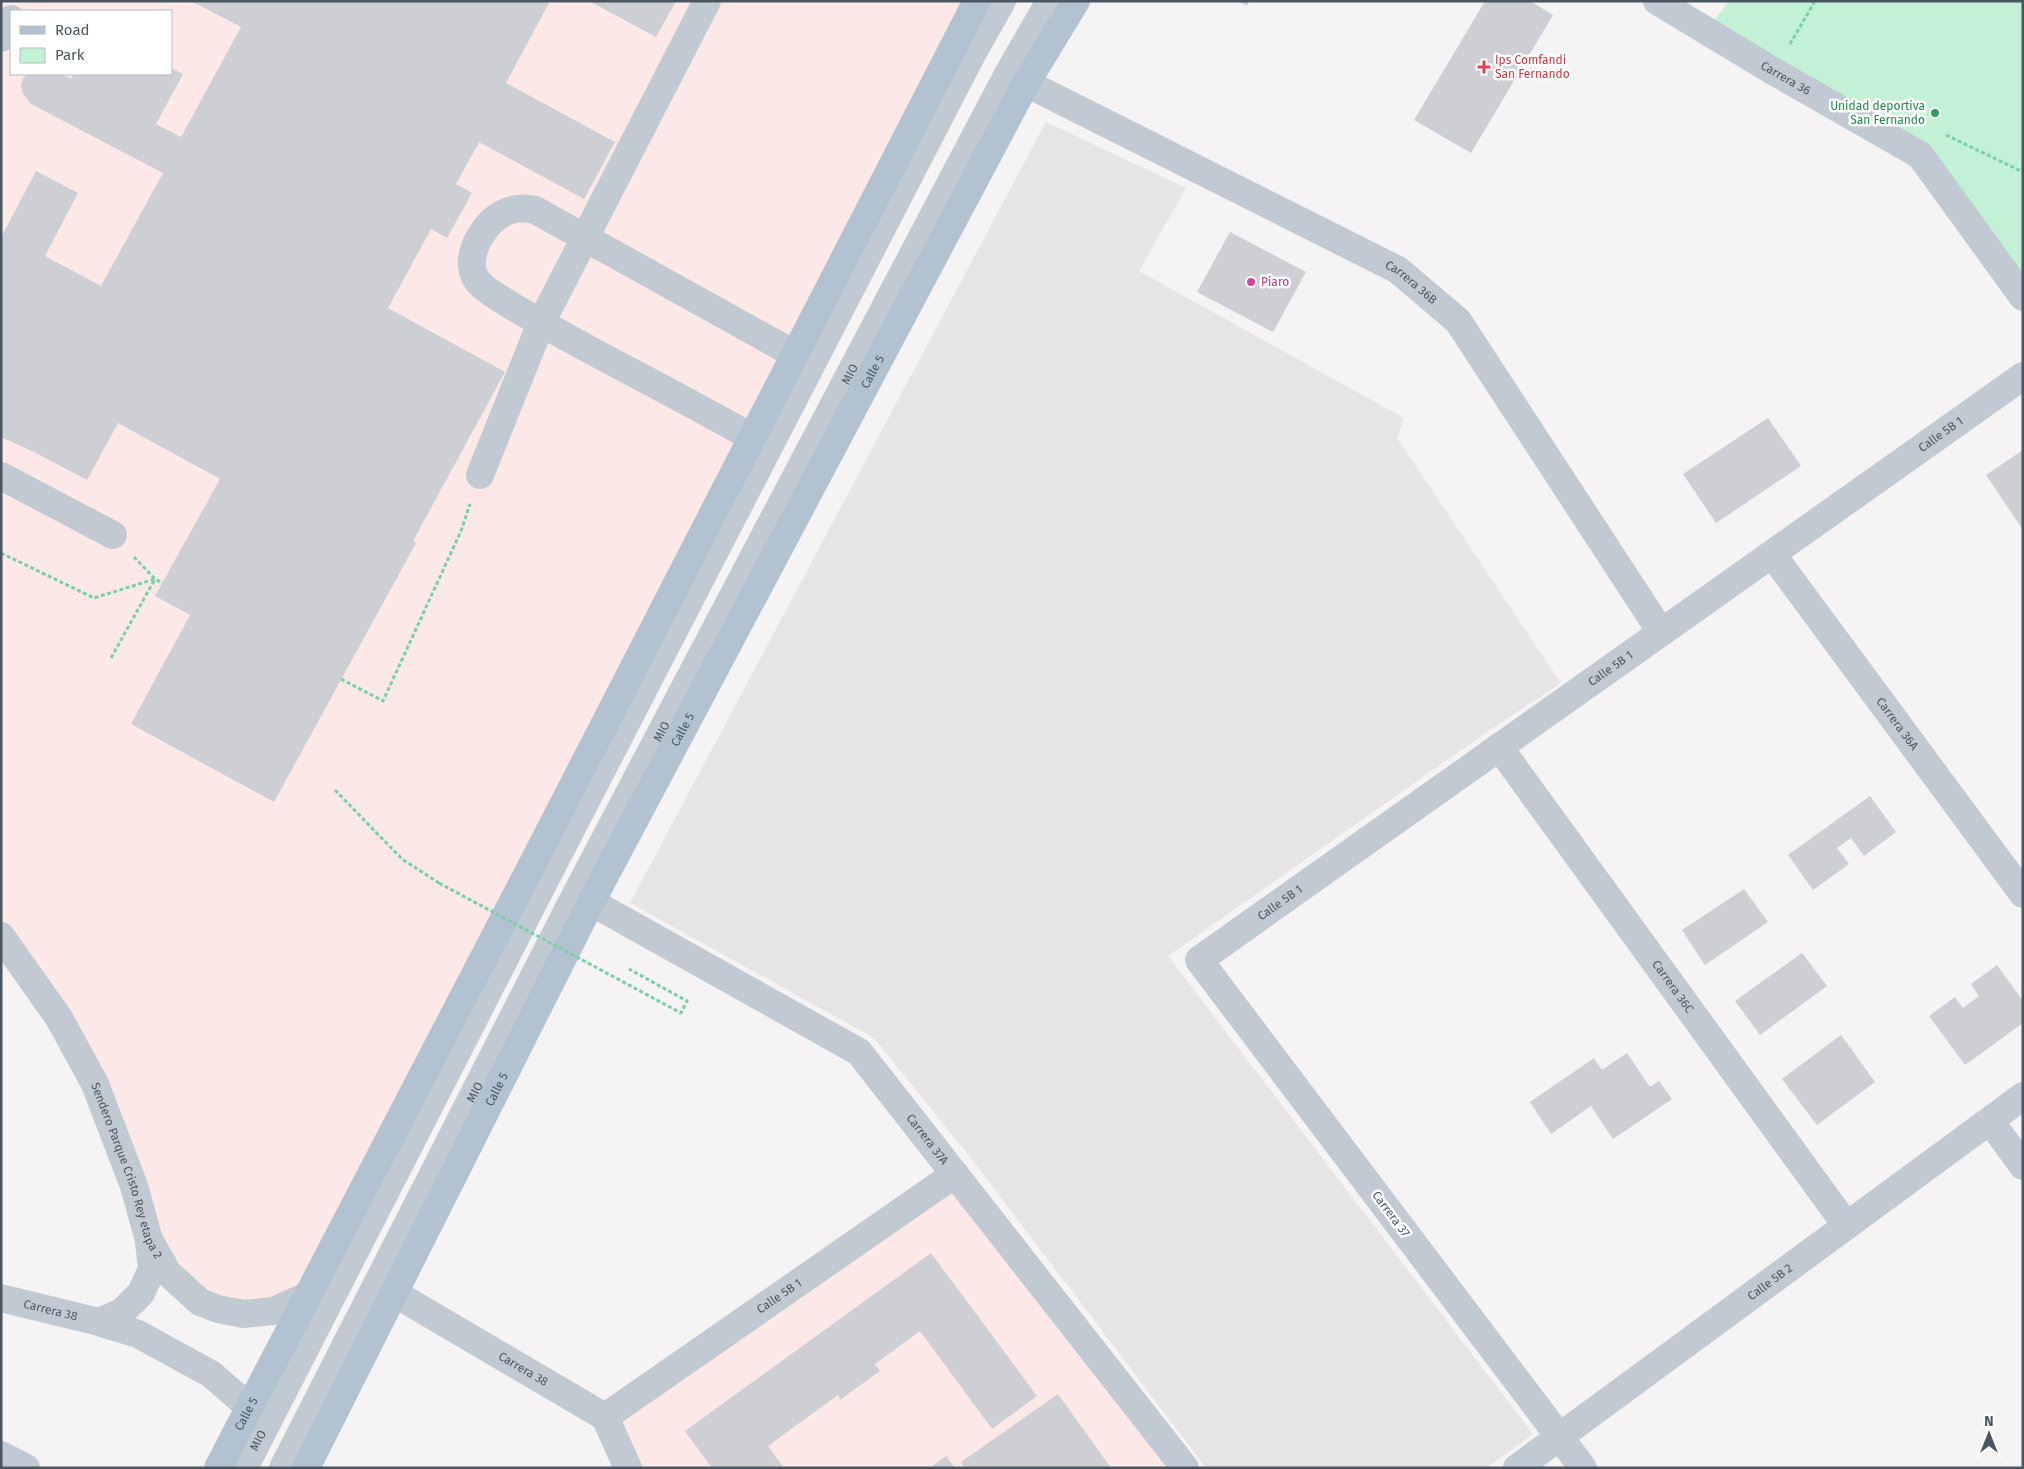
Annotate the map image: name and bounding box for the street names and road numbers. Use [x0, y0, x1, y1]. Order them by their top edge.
street label: Carrera 36 [1758, 58, 1813, 98]
street label: Carrera 36B [1383, 258, 1440, 307]
street label: Calle 5 [858, 353, 887, 391]
street label: MIO [839, 362, 861, 387]
street label: Calle 5B 1 [1916, 414, 1966, 455]
street label: Calle 5B 1 [1585, 648, 1635, 689]
street label: Carrera 36A [1873, 695, 1921, 753]
street label: Calle 5 [668, 710, 697, 749]
street label: MIO [650, 719, 673, 744]
street label: Calle 5B 1 [1255, 882, 1305, 923]
street label: Carrera 36C [1649, 957, 1697, 1016]
street label: Calle 5 [482, 1070, 511, 1108]
street label: MIO [464, 1080, 486, 1105]
street label: Sendero Parque Cristo Rey etapa 2 [88, 1081, 165, 1261]
street label: Carrera 37A [903, 1111, 952, 1167]
street label: Carrera 37 [1369, 1188, 1413, 1240]
street label: Calle 5B 2 [1745, 1261, 1795, 1303]
street label: Calle 5B 1 [754, 1276, 804, 1317]
street label: Carrera 38 [22, 1297, 79, 1324]
street label: Carrera 38 [496, 1349, 551, 1389]
street label: Calle 5 [232, 1395, 261, 1433]
street label: MIO [247, 1428, 269, 1453]

